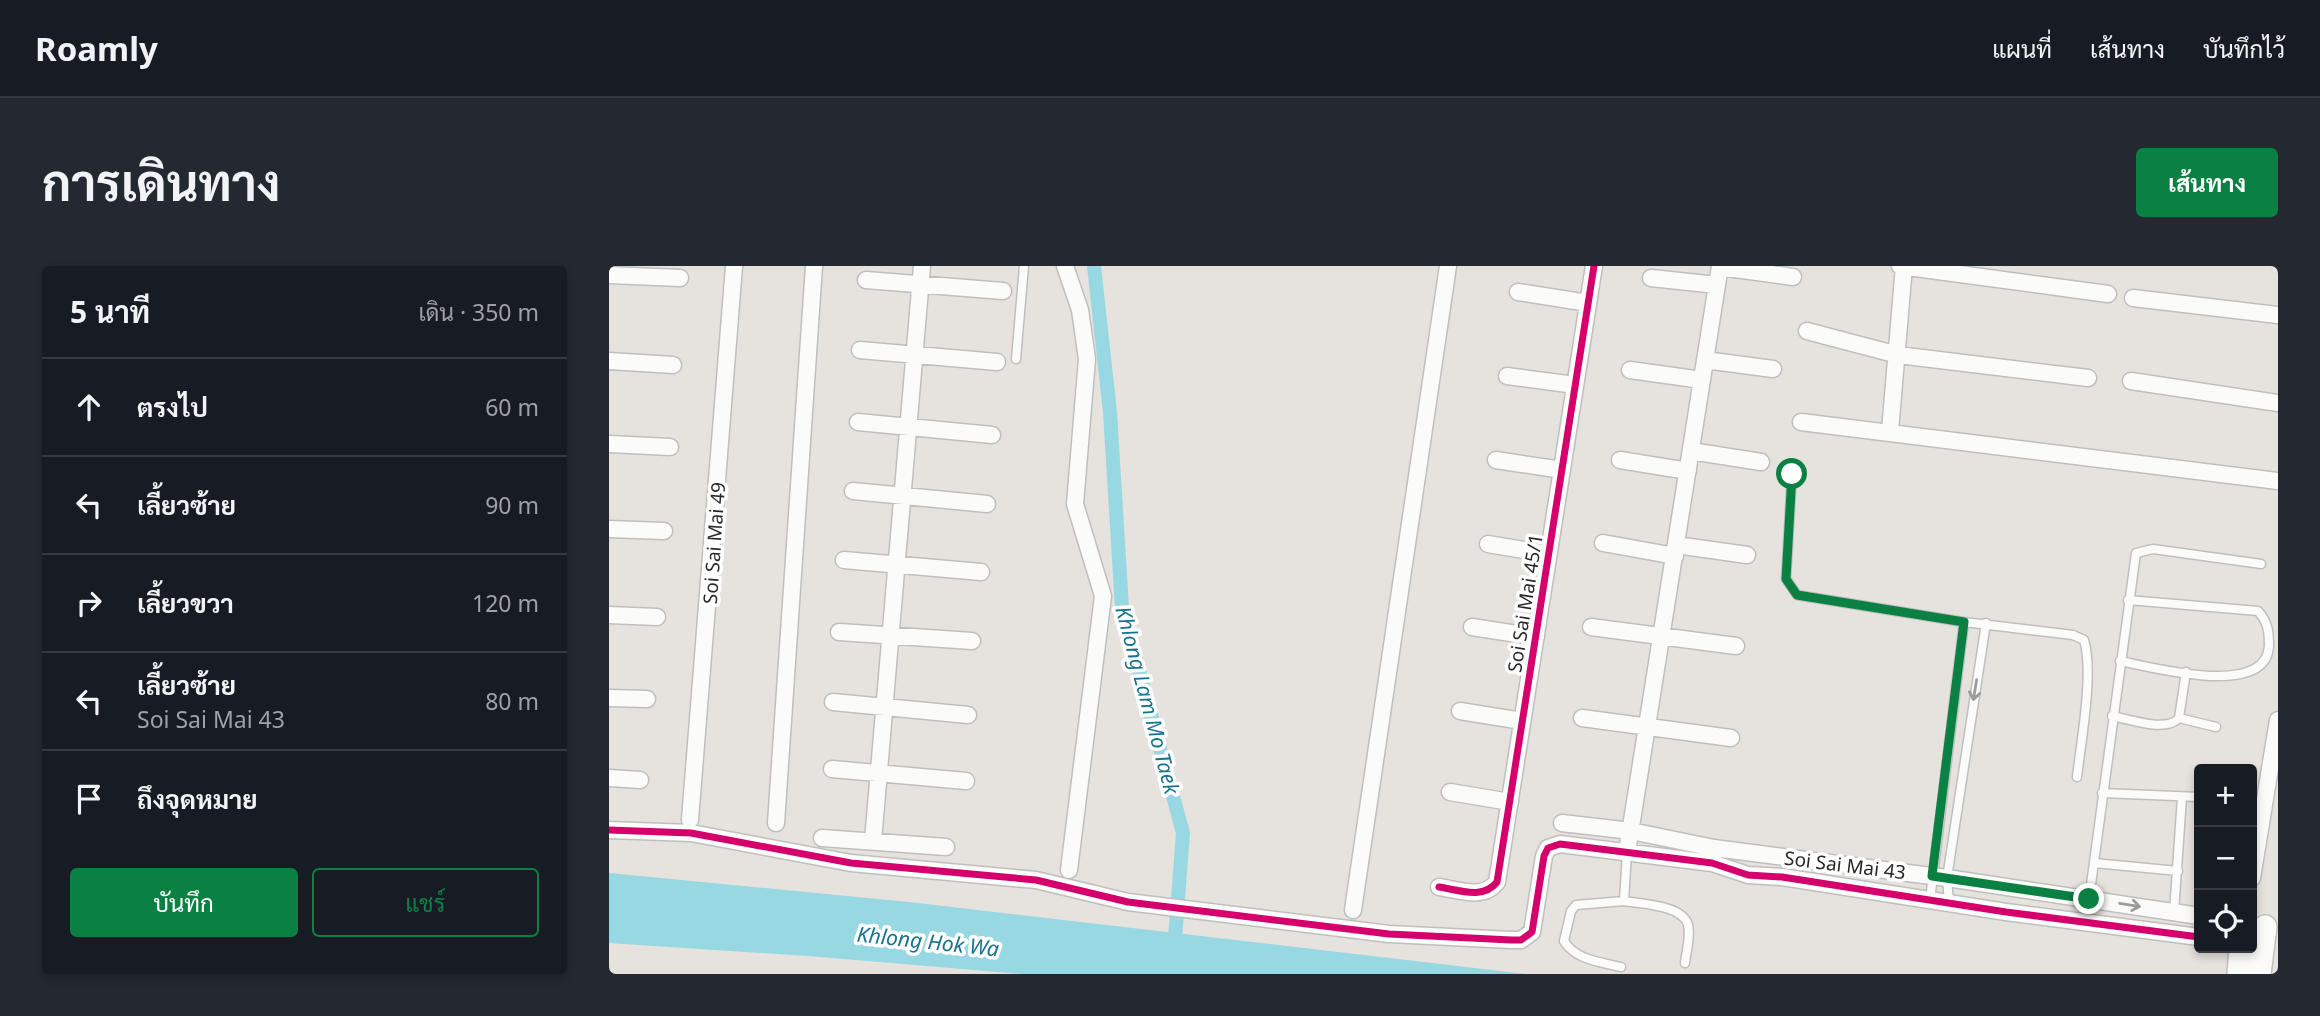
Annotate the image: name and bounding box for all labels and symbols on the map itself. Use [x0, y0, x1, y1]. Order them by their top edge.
route start [1776, 458, 1807, 489]
street label: Soi Sai Mai 49 [697, 481, 731, 605]
street label: Soi Sai Mai 45/1 [1501, 532, 1549, 674]
water label: Khlong Lam Mo Taek [1109, 603, 1187, 799]
one-way arrow [1969, 678, 1982, 701]
street label: Soi Sai Mai 43 [1783, 845, 1907, 885]
route end [2073, 883, 2104, 914]
one-way arrow [2118, 899, 2141, 912]
water label: Khlong Hok Wa [856, 920, 1000, 962]

